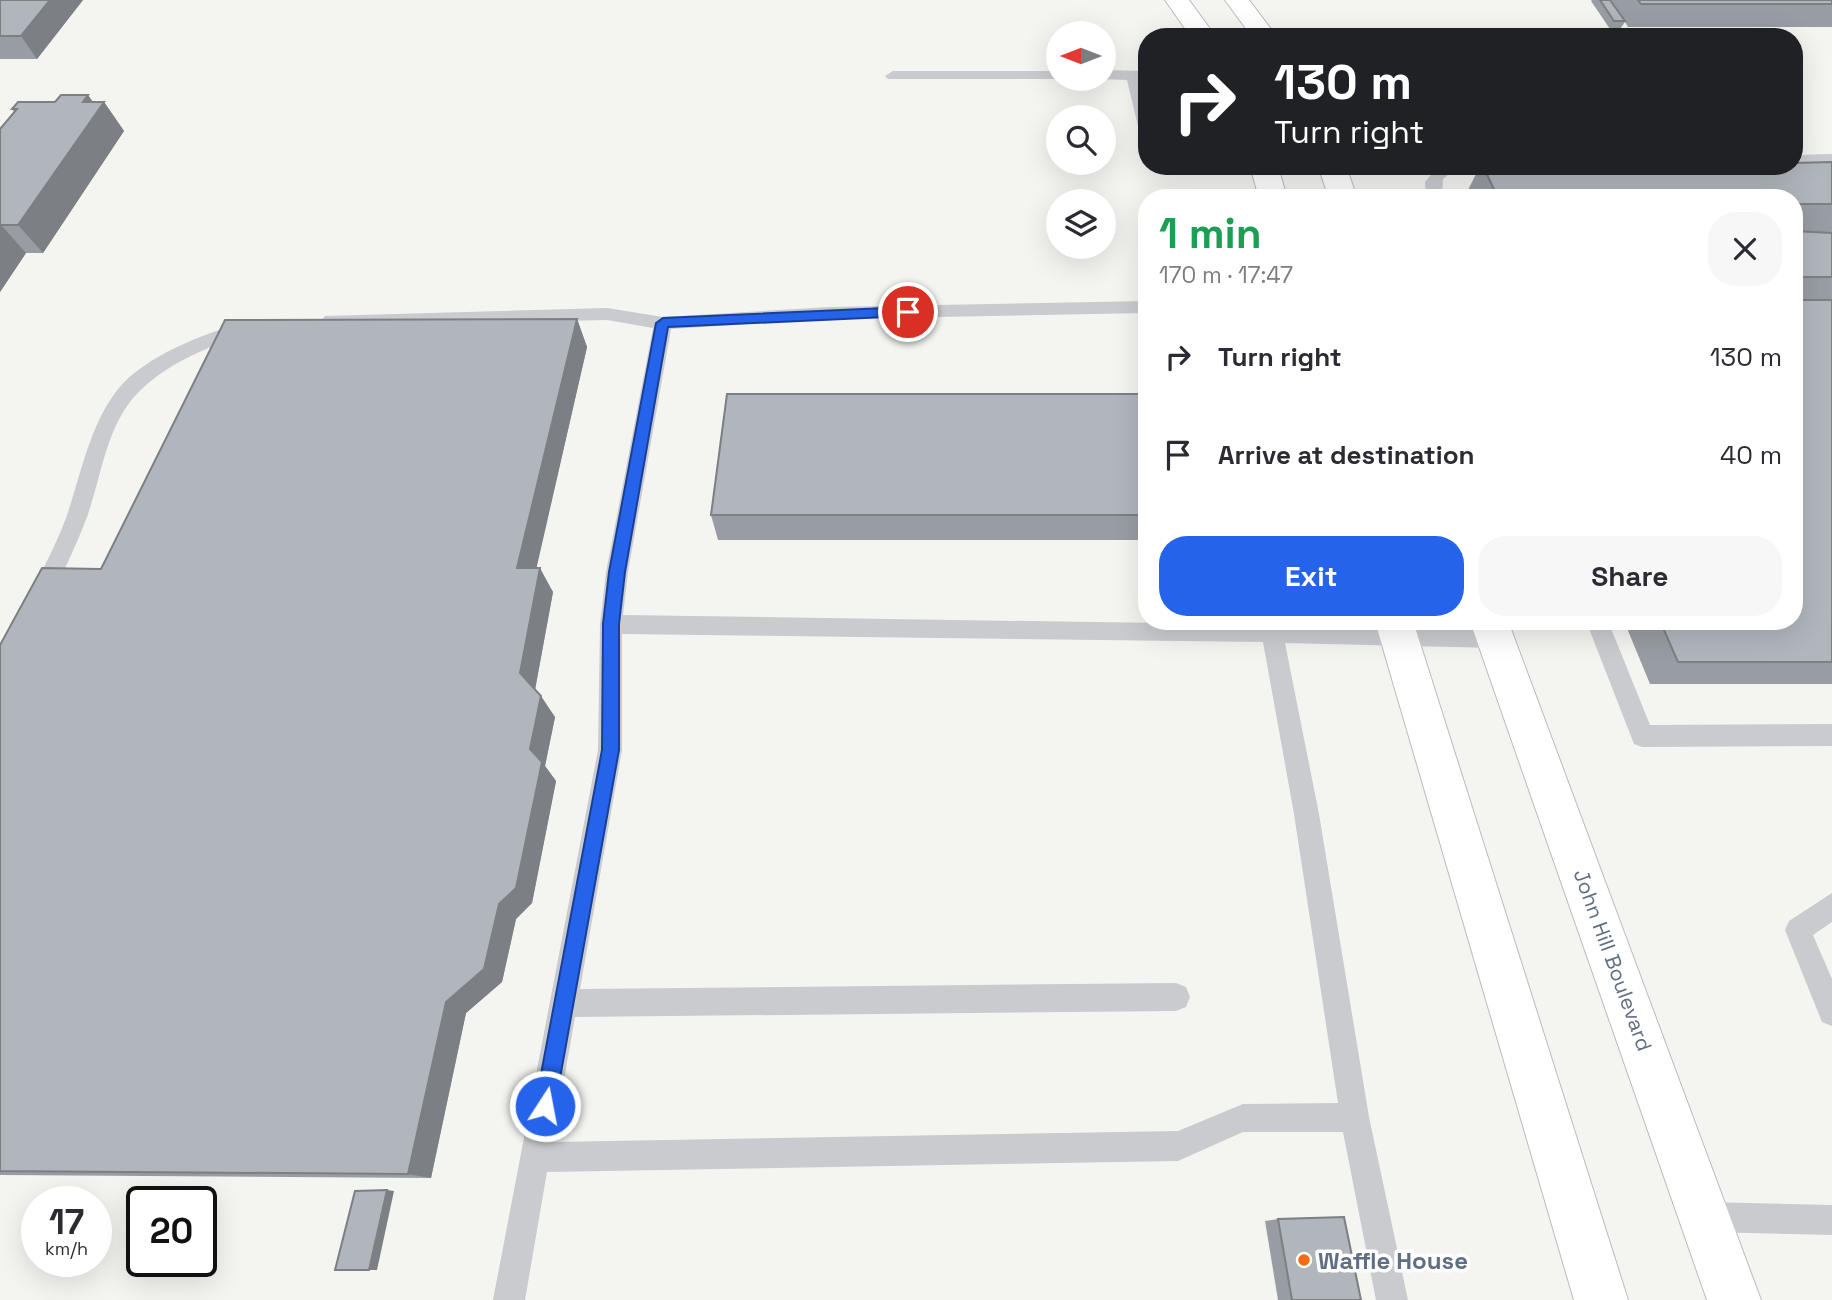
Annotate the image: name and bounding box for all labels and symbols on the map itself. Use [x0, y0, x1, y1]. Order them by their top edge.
north arrow [1046, 21, 1116, 91]
pin [878, 282, 938, 342]
street label: John Hill Boulevard [1568, 865, 1658, 1055]
position arrow [508, 1069, 582, 1143]
speed limit sign: 20 [126, 1186, 217, 1277]
place label: Waffle House [1318, 1245, 1468, 1276]
marker: Waffle House [1296, 1252, 1312, 1268]

